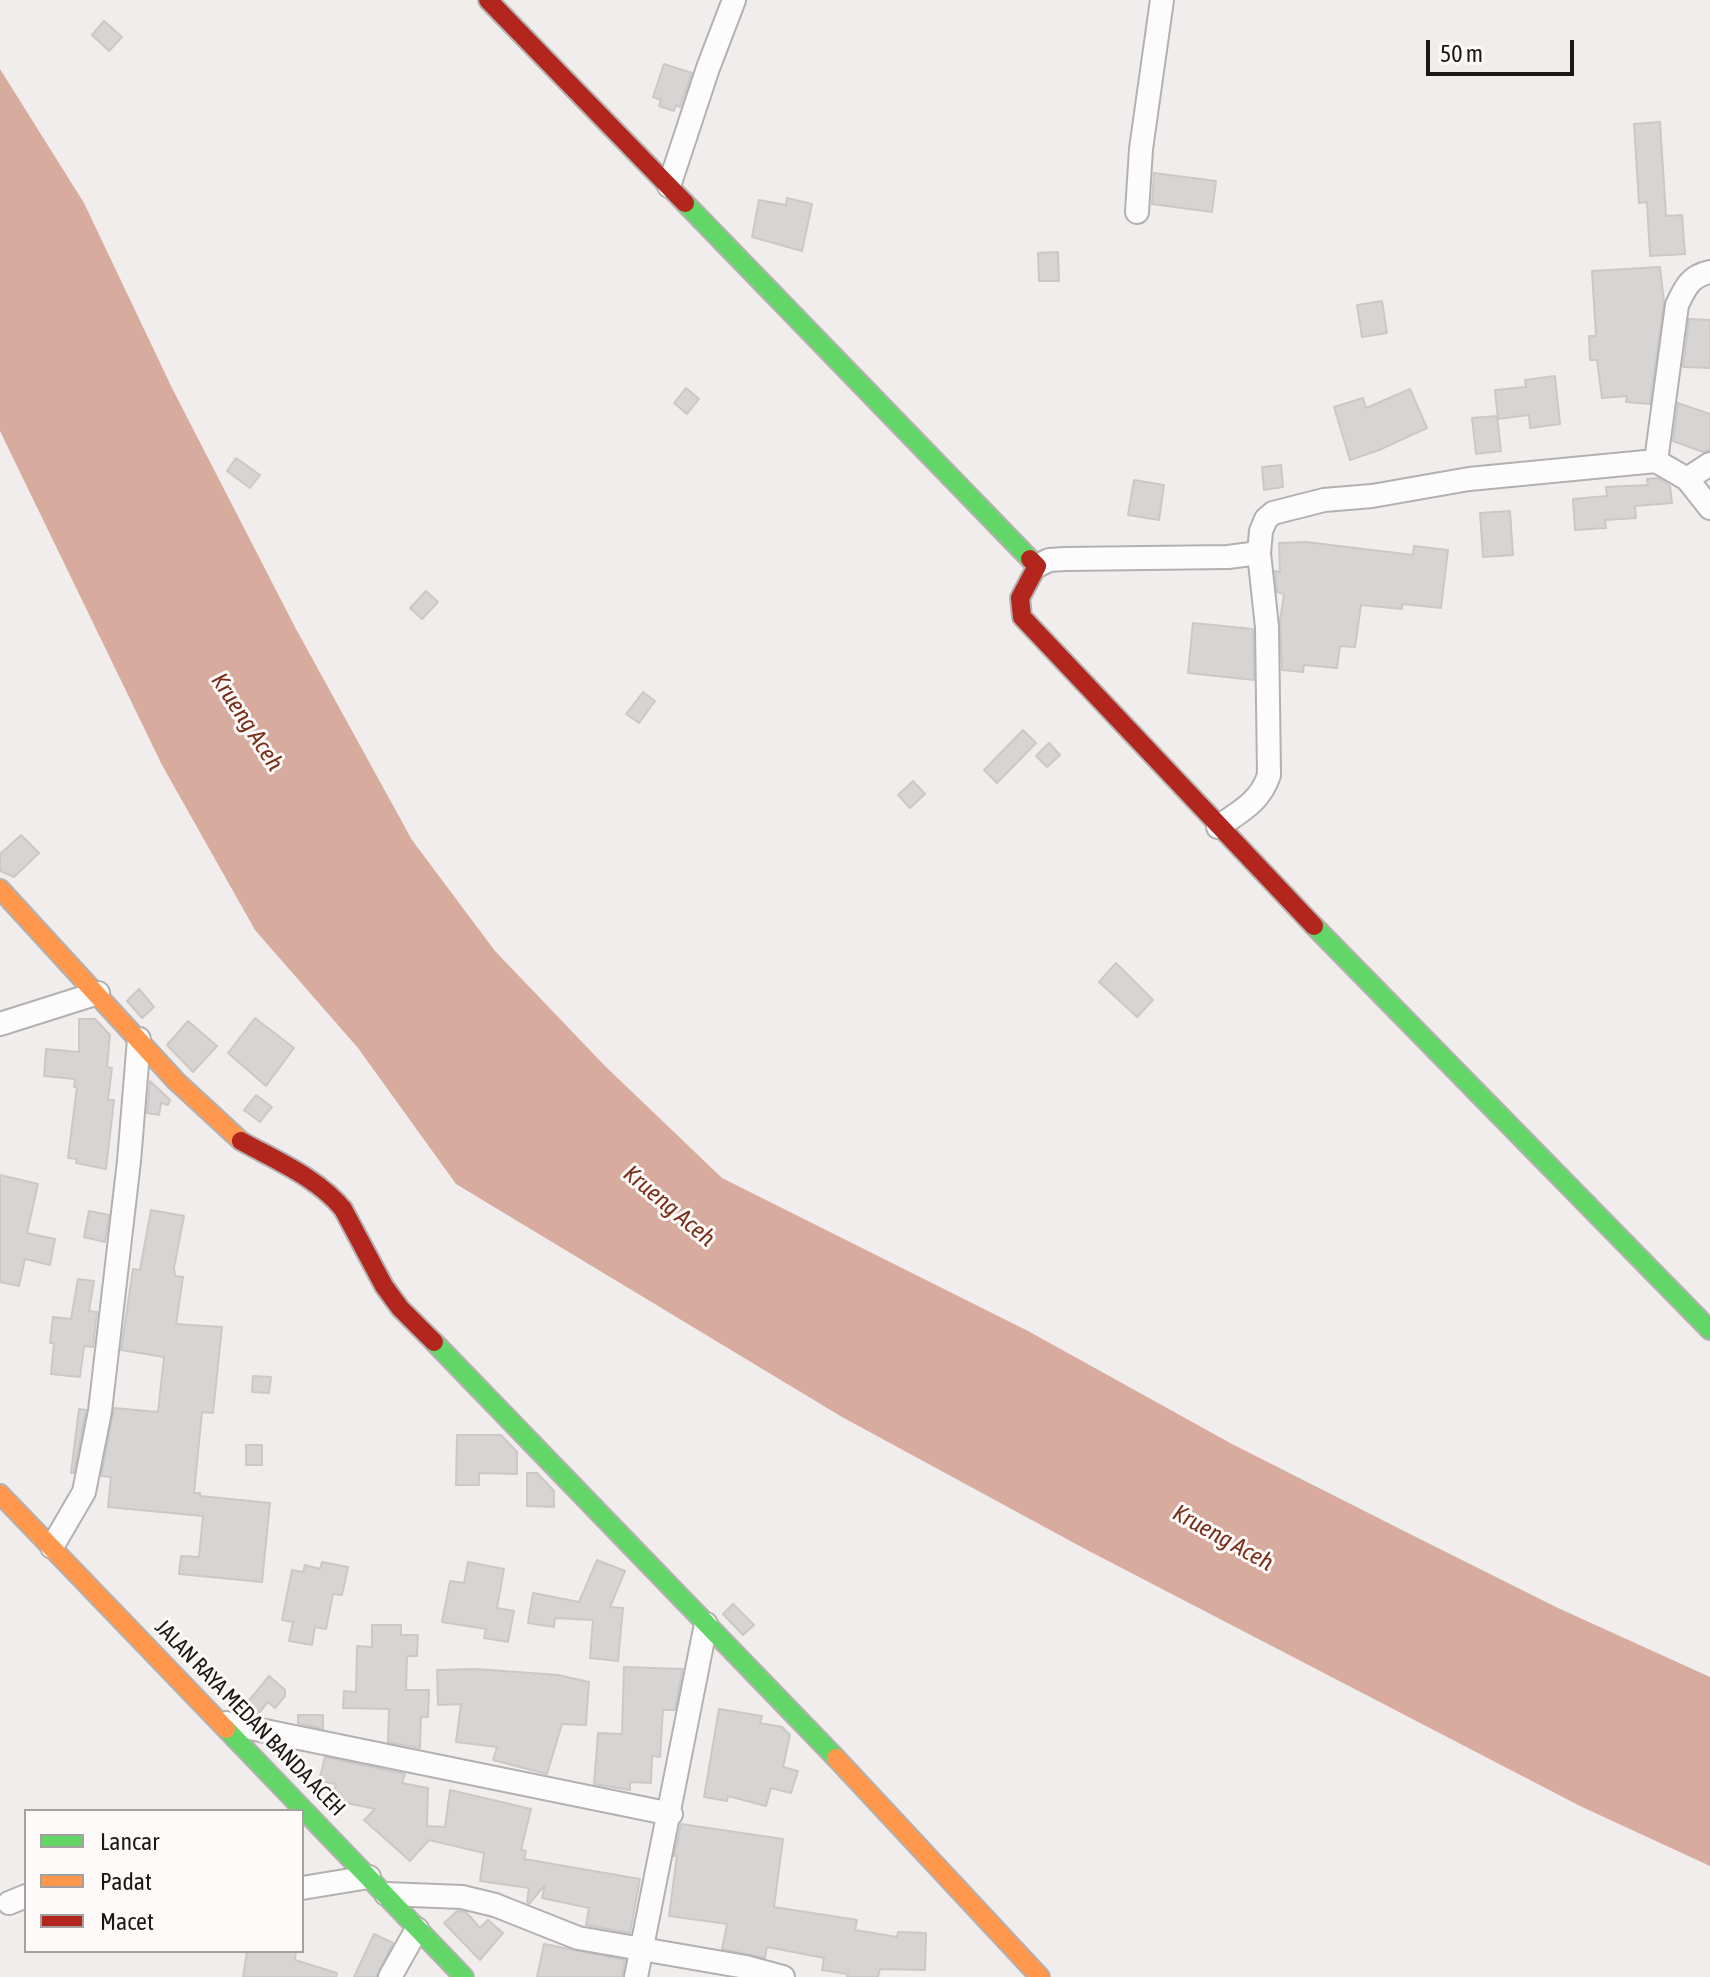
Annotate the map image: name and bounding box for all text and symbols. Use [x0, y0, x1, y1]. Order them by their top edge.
scale bar [1430, 24, 1578, 74]
text: 50 m [1440, 40, 1483, 67]
water label: Krueng Aceh [205, 668, 289, 776]
water label: Krueng Aceh [617, 1159, 721, 1253]
water label: Krueng Aceh [1168, 1499, 1278, 1577]
street label: JALAN RAYA MEDAN BANDA ACEH [149, 1614, 351, 1822]
legend [24, 1809, 304, 1953]
text: Lancar [100, 1828, 159, 1855]
text: Padat [100, 1868, 152, 1895]
text: Macet [100, 1908, 154, 1935]

